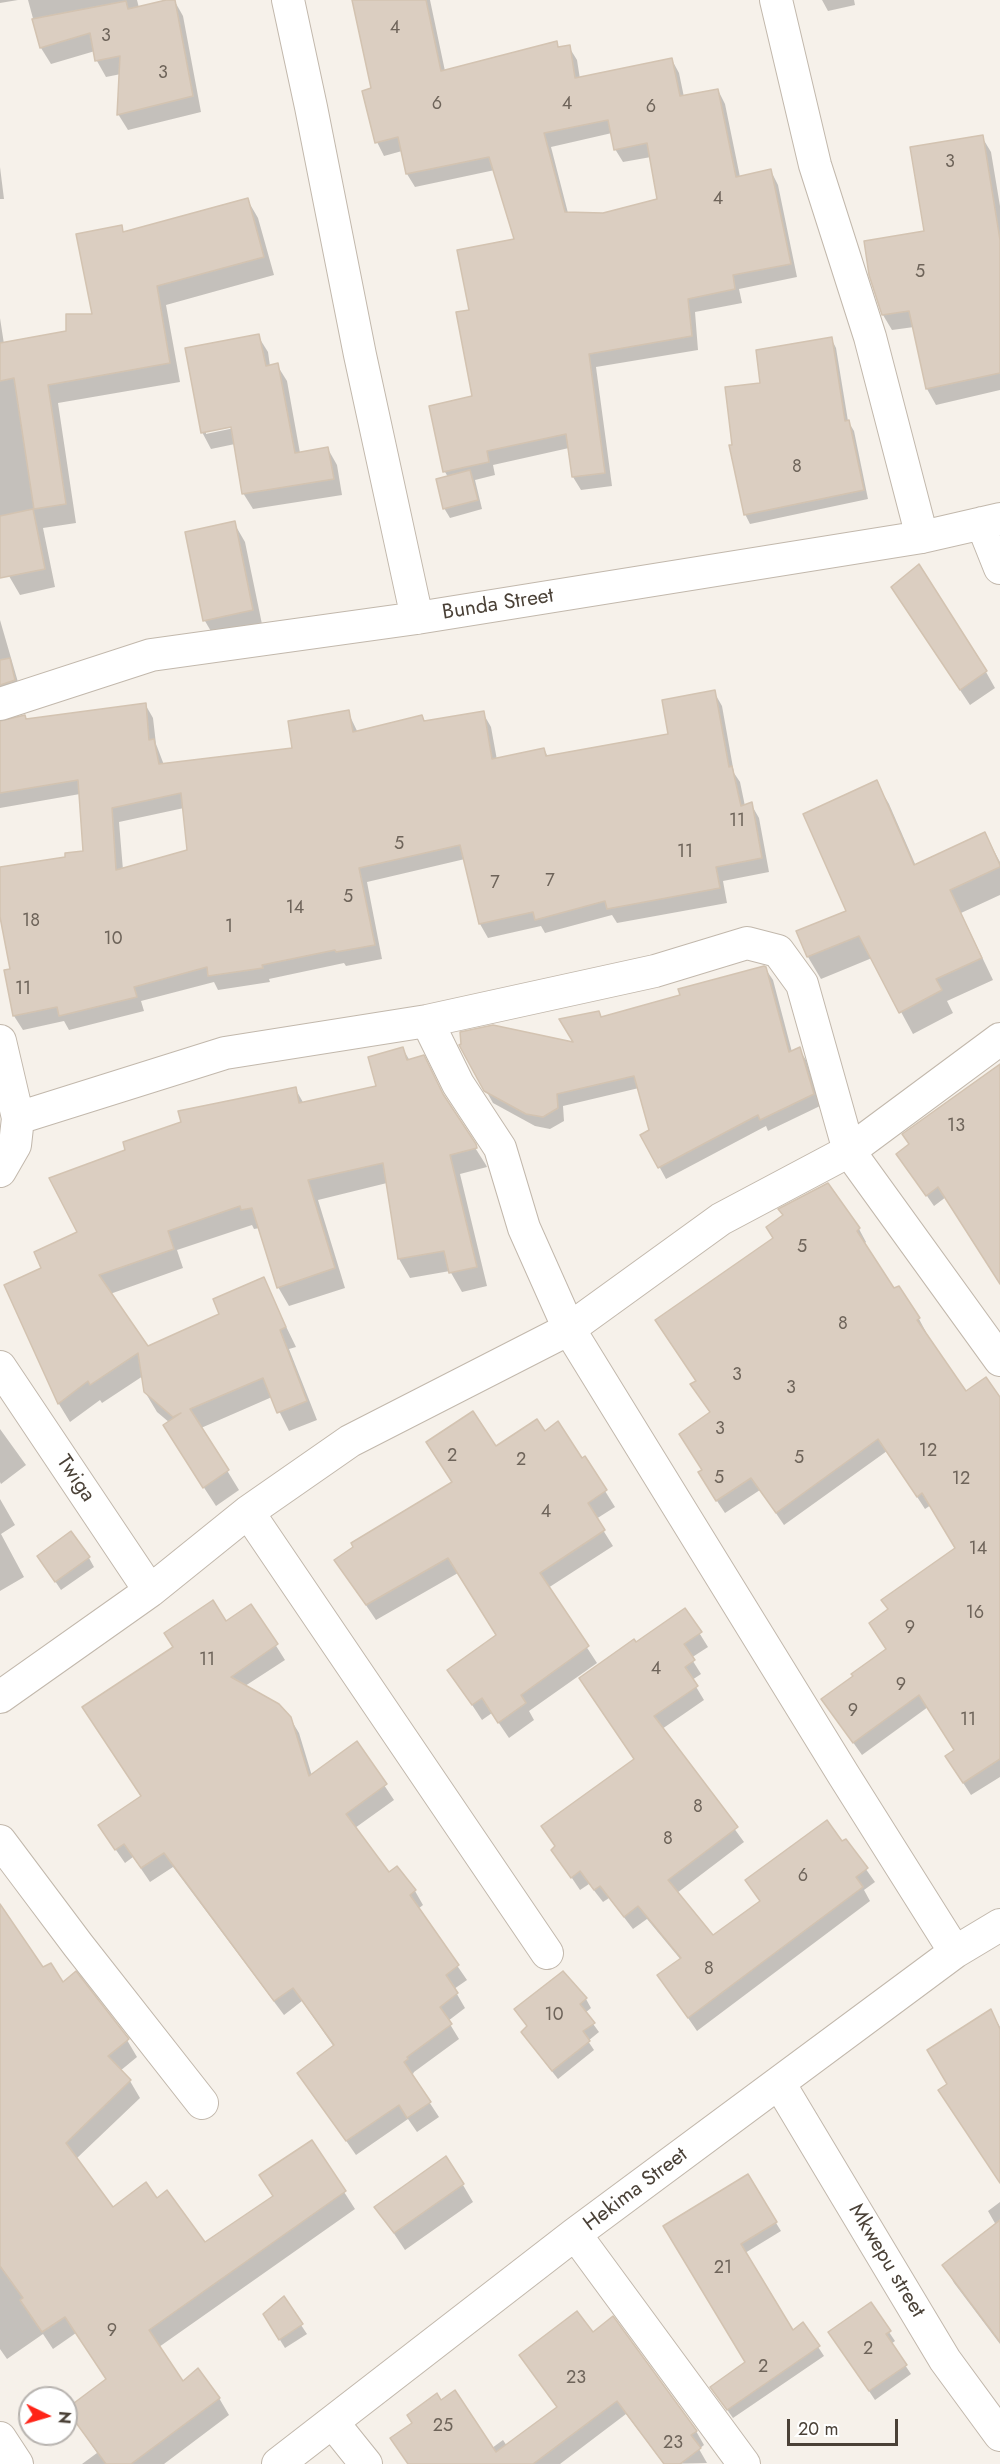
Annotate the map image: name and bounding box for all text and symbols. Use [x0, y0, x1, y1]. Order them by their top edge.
house number: 4 [390, 18, 400, 40]
house number: 3 [101, 26, 111, 48]
house number: 3 [158, 63, 168, 85]
house number: 6 [432, 94, 442, 116]
house number: 4 [562, 94, 572, 116]
house number: 6 [646, 97, 656, 119]
house number: 3 [945, 152, 955, 174]
house number: 4 [713, 189, 723, 211]
house number: 5 [915, 262, 925, 284]
house number: 8 [792, 457, 802, 479]
street label: Bunda Street [441, 584, 555, 626]
house number: 11 [729, 811, 745, 833]
house number: 5 [394, 834, 404, 856]
house number: 11 [677, 842, 693, 864]
house number: 7 [545, 871, 555, 893]
house number: 7 [490, 873, 500, 895]
house number: 5 [343, 887, 353, 909]
house number: 14 [286, 898, 304, 920]
house number: 18 [22, 911, 40, 933]
house number: 1 [225, 917, 233, 939]
house number: 10 [104, 929, 122, 951]
house number: 11 [15, 979, 31, 1001]
house number: 13 [947, 1116, 965, 1138]
house number: 5 [797, 1237, 807, 1259]
house number: 8 [838, 1314, 848, 1336]
house number: 3 [732, 1365, 742, 1387]
house number: 3 [786, 1378, 796, 1400]
house number: 3 [715, 1419, 725, 1441]
house number: 12 [919, 1441, 937, 1463]
house number: 2 [447, 1446, 457, 1468]
house number: 5 [794, 1448, 804, 1470]
house number: 2 [516, 1450, 526, 1472]
street label: Twiga [50, 1451, 100, 1507]
house number: 5 [714, 1468, 724, 1490]
house number: 12 [952, 1469, 970, 1491]
house number: 4 [541, 1502, 551, 1524]
house number: 14 [969, 1539, 987, 1561]
house number: 16 [966, 1603, 984, 1625]
house number: 9 [905, 1618, 915, 1640]
house number: 11 [199, 1650, 215, 1672]
house number: 4 [651, 1659, 661, 1681]
house number: 9 [896, 1675, 906, 1697]
house number: 9 [848, 1701, 858, 1723]
house number: 11 [960, 1710, 976, 1732]
house number: 8 [693, 1797, 703, 1819]
house number: 8 [663, 1829, 673, 1851]
house number: 6 [798, 1866, 808, 1888]
house number: 8 [704, 1959, 714, 1981]
house number: 10 [545, 2005, 563, 2027]
street label: Hekima Street [579, 2143, 693, 2237]
street label: Mkwepu street [842, 2200, 930, 2322]
house number: 21 [714, 2258, 732, 2280]
house number: 9 [107, 2321, 117, 2343]
house number: 2 [863, 2339, 873, 2361]
house number: 2 [758, 2357, 768, 2379]
house number: 23 [566, 2368, 586, 2390]
north arrow [18, 2386, 78, 2446]
scale bar [790, 2407, 901, 2445]
text: N [52, 2410, 76, 2425]
house number: 25 [433, 2416, 453, 2438]
text: 20 m [798, 2416, 838, 2442]
house number: 23 [663, 2433, 683, 2455]

